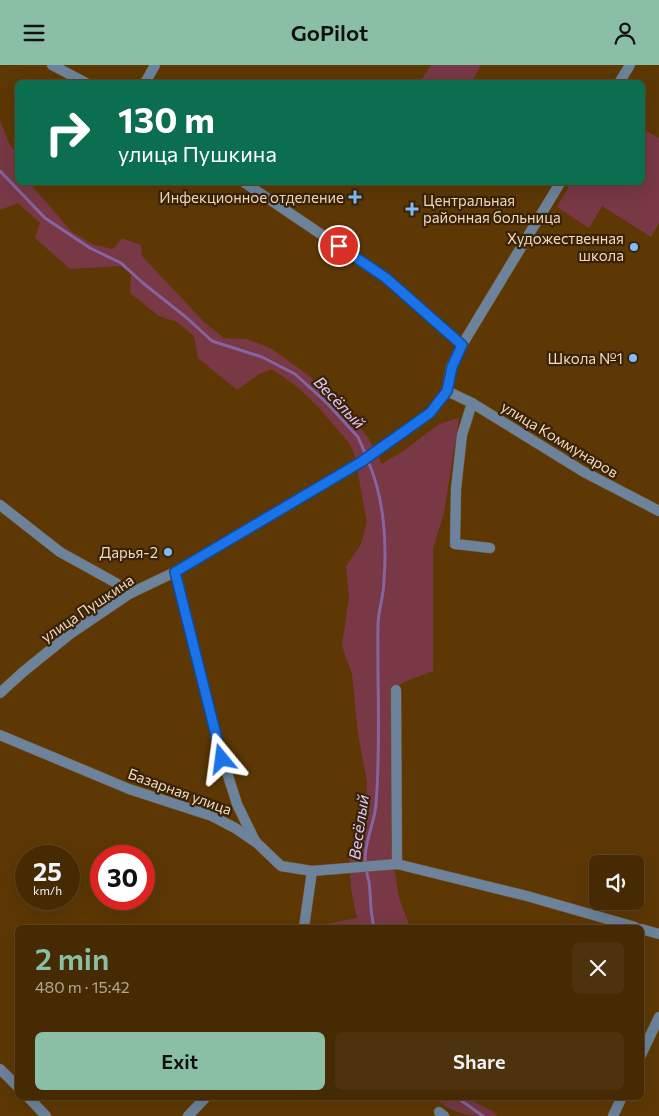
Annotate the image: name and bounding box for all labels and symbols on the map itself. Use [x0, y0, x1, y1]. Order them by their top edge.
place label: Инфекционное отделение [159, 188, 344, 206]
marker: Инфекционное отделение [348, 190, 362, 204]
place label: Центральная районная больница [423, 191, 561, 226]
marker: Центральная районная больница [405, 202, 419, 216]
pin [318, 225, 360, 267]
place label: Художественная школа [507, 229, 624, 264]
marker: Художественная школа [628, 241, 640, 253]
place label: Школа №1 [547, 349, 623, 367]
marker: Школа №1 [627, 352, 639, 364]
water label: Весёлый [311, 372, 369, 432]
street label: улица Коммунаров [498, 397, 622, 481]
place label: Дарья-2 [99, 543, 158, 561]
marker: Дарья-2 [162, 546, 174, 558]
street label: улица Пушкина [37, 570, 137, 646]
position arrow [195, 732, 247, 784]
street label: Базарная улица [126, 764, 234, 818]
water label: Весёлый [344, 793, 372, 861]
speed limit sign: 30 [90, 845, 155, 910]

